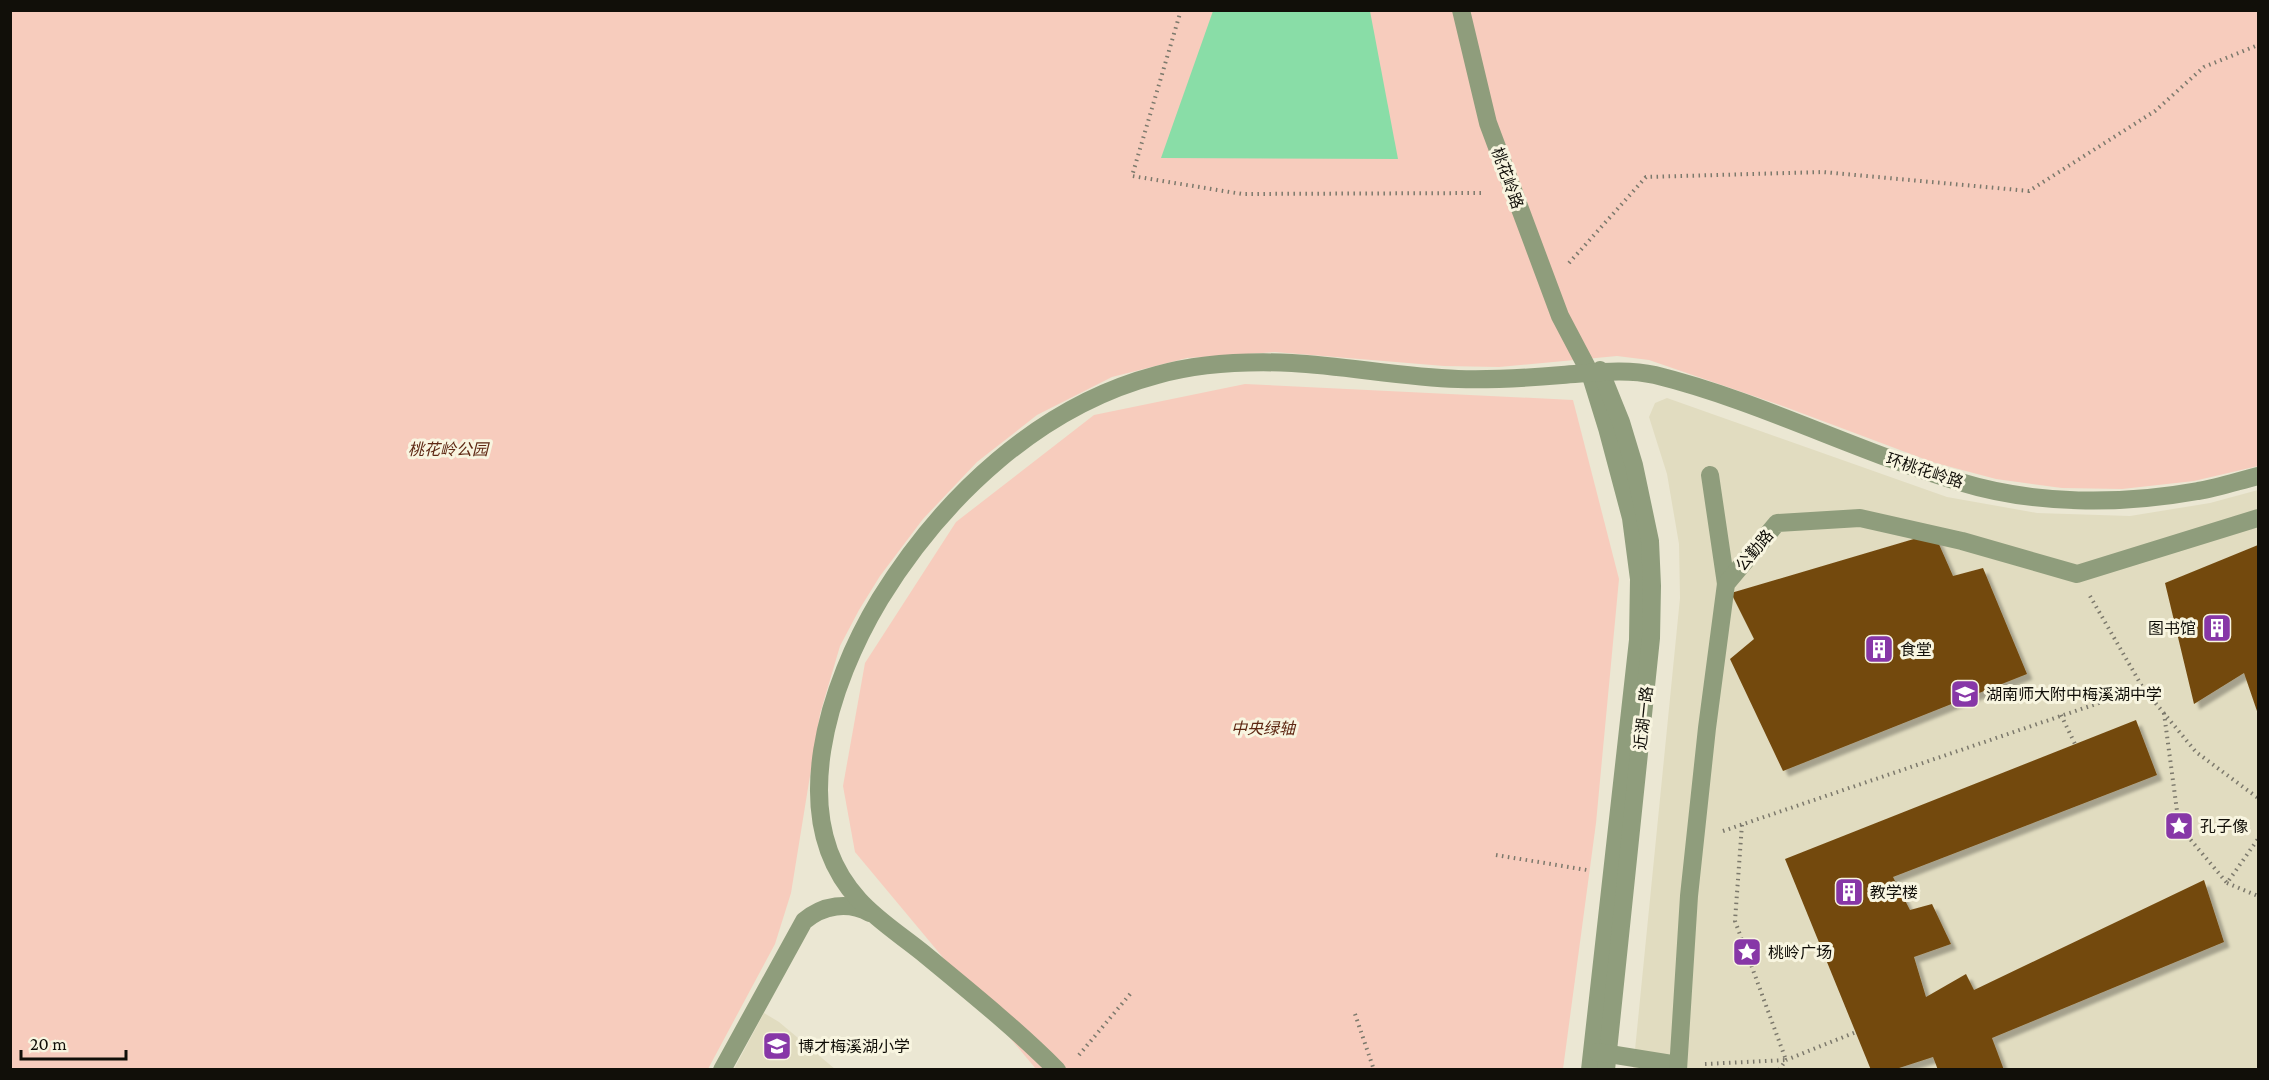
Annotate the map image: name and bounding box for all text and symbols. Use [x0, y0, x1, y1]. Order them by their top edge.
street label: 桃花岭路 [1489, 145, 1526, 211]
park label: 桃花岭公园 [408, 441, 490, 458]
street label: 环桃花岭路 [1884, 450, 1966, 491]
street label: 公勤路 [1732, 526, 1776, 574]
building icon: 图书馆 [2201, 612, 2233, 644]
place label: 图书馆 [2148, 620, 2196, 637]
building icon: 食堂 [1863, 633, 1895, 665]
place label: 食堂 [1900, 641, 1932, 658]
school or university icon: 湖南师大附中梅溪湖中学 [1949, 678, 1981, 710]
street label: 近湖一路 [1632, 685, 1655, 751]
place label: 湖南师大附中梅溪湖中学 [1986, 686, 2162, 703]
park label: 中央绿轴 [1231, 720, 1297, 737]
place icon: 孔子像 [2163, 810, 2195, 842]
place label: 孔子像 [2200, 818, 2248, 835]
building icon: 教学楼 [1833, 876, 1865, 908]
place label: 教学楼 [1870, 884, 1918, 901]
place icon: 桃岭广场 [1731, 936, 1763, 968]
place label: 桃岭广场 [1768, 944, 1832, 961]
scale bar [21, 1023, 126, 1061]
school or university icon: 博才梅溪湖小学 [761, 1030, 793, 1062]
text: 20 m [30, 1034, 67, 1054]
place label: 博才梅溪湖小学 [798, 1038, 910, 1055]

